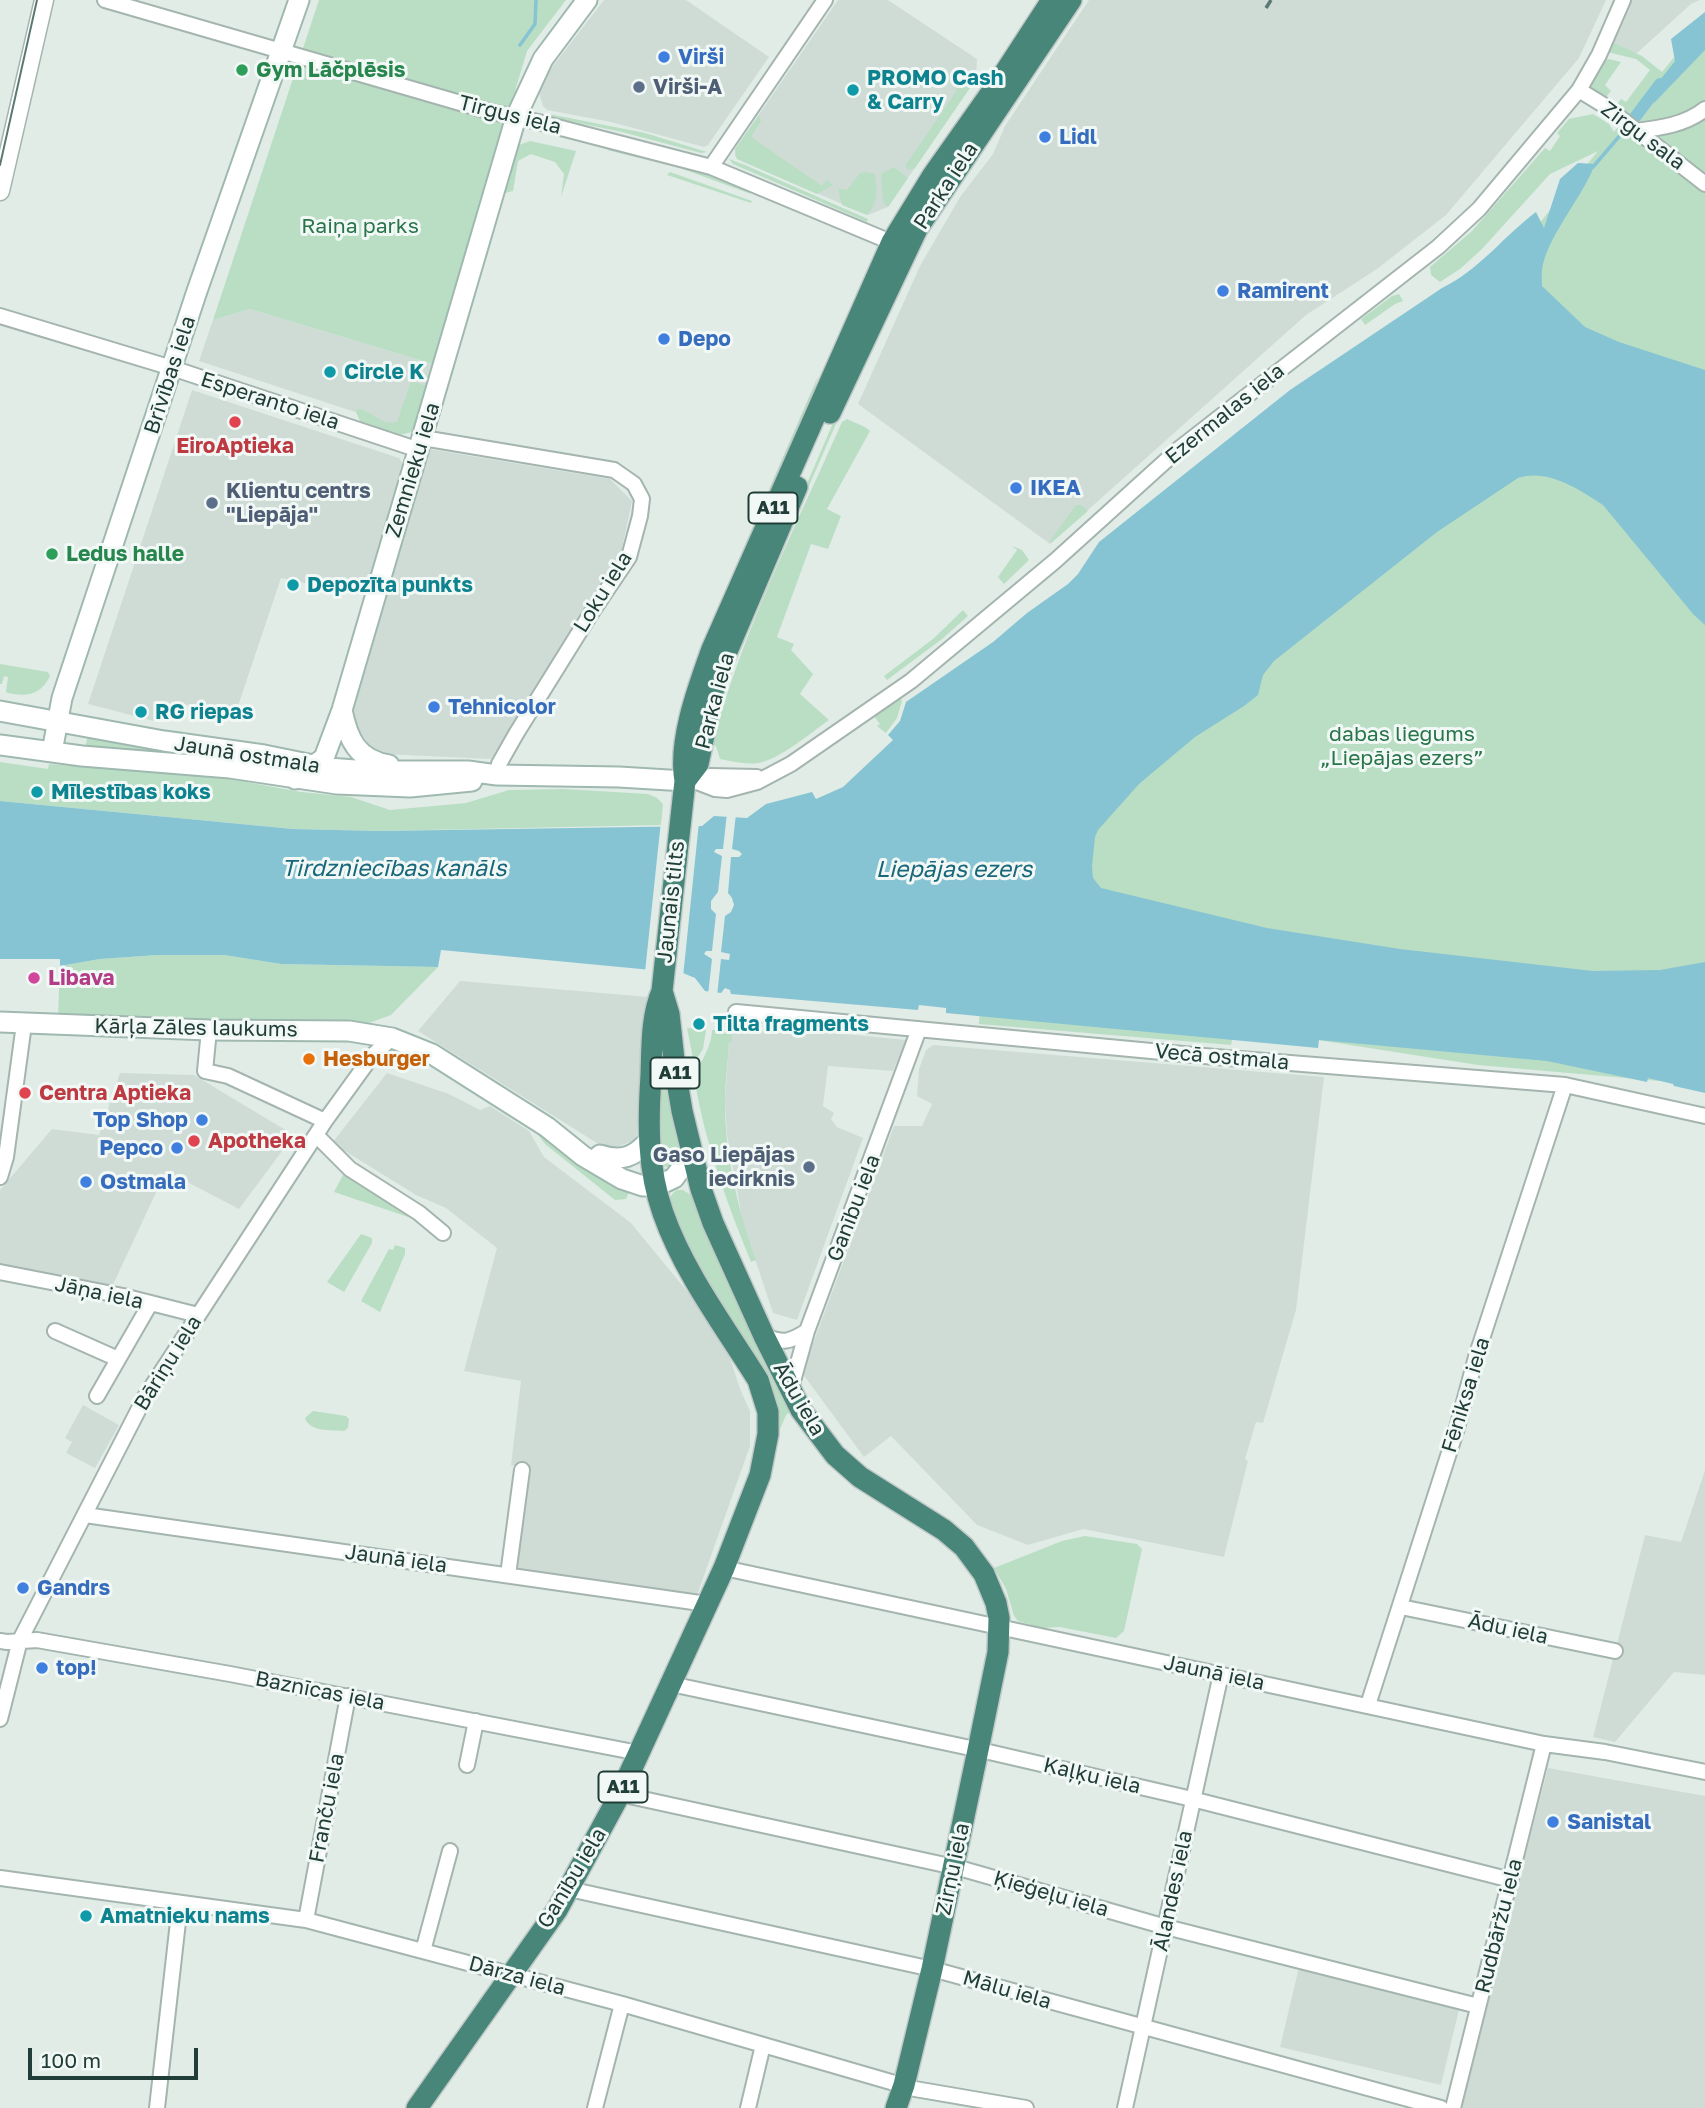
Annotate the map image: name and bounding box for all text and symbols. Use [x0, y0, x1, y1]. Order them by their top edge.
place label: Virši [678, 44, 724, 70]
marker: Virši [656, 49, 672, 65]
place label: Gym Lāčplēsis [256, 57, 406, 83]
marker: Gym Lāčplēsis [234, 62, 250, 78]
place label: PROMO Cash & Carry [867, 65, 1003, 115]
place label: Virši-A [653, 74, 722, 100]
marker: Virši-A [631, 79, 647, 95]
marker: PROMO Cash & Carry [845, 82, 861, 98]
street label: Tirgus iela [456, 90, 564, 140]
street label: Zirgu sala [1596, 96, 1690, 176]
place label: Lidl [1059, 124, 1097, 150]
marker: Lidl [1037, 129, 1053, 145]
street label: Parka iela [909, 138, 983, 234]
park label: Raiņa parks [301, 213, 419, 239]
place label: Ramirent [1237, 278, 1329, 304]
marker: Ramirent [1215, 283, 1231, 299]
street label: Brīvības iela [139, 313, 201, 437]
place label: Depo [678, 326, 731, 352]
marker: Depo [656, 331, 672, 347]
street label: Ezermalas iela [1160, 358, 1290, 470]
place label: Circle K [344, 359, 424, 385]
marker: Circle K [322, 364, 338, 380]
street label: Esperanto iela [198, 367, 342, 435]
street label: Zemnieku iela [381, 399, 445, 541]
marker: EiroAptieka [227, 414, 243, 430]
place label: EiroAptieka [176, 433, 294, 459]
place label: IKEA [1030, 475, 1081, 501]
place label: Klientu centrs "Liepāja" [226, 478, 371, 528]
marker: IKEA [1008, 480, 1024, 496]
road number: A11 [748, 492, 798, 524]
marker: Klientu centrs "Liepāja" [204, 495, 220, 511]
place label: Ledus halle [66, 541, 184, 567]
marker: Ledus halle [44, 546, 60, 562]
street label: Loku iela [568, 547, 638, 637]
place label: Depozīta punkts [307, 572, 473, 598]
marker: Depozīta punkts [285, 577, 301, 593]
street label: Parka iela [690, 650, 740, 752]
place label: Tehnicolor [448, 694, 556, 720]
place label: RG riepas [155, 699, 253, 725]
marker: Tehnicolor [426, 699, 442, 715]
marker: RG riepas [133, 704, 149, 720]
park label: dabas liegums „Liepājas ezers” [1320, 721, 1484, 771]
street label: Jaunā ostmala [172, 731, 322, 779]
place label: Mīlestības koks [51, 779, 211, 805]
marker: Mīlestības koks [29, 784, 45, 800]
street label: Jaunais tilts [652, 840, 690, 964]
water label: Tirdzniecības kanāls [282, 855, 506, 883]
water label: Liepājas ezers [876, 856, 1032, 884]
place label: Libava [48, 965, 115, 991]
marker: Libava [26, 970, 42, 986]
place label: Tilta fragments [713, 1011, 869, 1037]
street label: Kārļa Zāles laukums [94, 1014, 298, 1042]
marker: Tilta fragments [691, 1016, 707, 1032]
street label: Vecā ostmala [1154, 1039, 1290, 1075]
place label: Hesburger [323, 1046, 430, 1072]
marker: Hesburger [301, 1051, 317, 1067]
road number: A11 [650, 1058, 700, 1088]
place label: Centra Aptieka [39, 1080, 191, 1106]
marker: Centra Aptieka [17, 1085, 33, 1101]
place label: Top Shop [93, 1107, 188, 1133]
marker: Top Shop [194, 1112, 210, 1128]
place label: Apotheka [208, 1128, 306, 1154]
marker: Apotheka [186, 1133, 202, 1149]
place label: Pepco [99, 1135, 163, 1161]
marker: Pepco [169, 1140, 185, 1156]
place label: Gaso Liepājas iecirknis [653, 1142, 795, 1192]
street label: Ganību iela [822, 1151, 886, 1265]
marker: Gaso Liepājas iecirknis [801, 1159, 817, 1175]
place label: Ostmala [100, 1169, 186, 1195]
marker: Ostmala [78, 1174, 94, 1190]
street label: Jāņa iela [52, 1271, 146, 1315]
street label: Bāriņu iela [129, 1311, 207, 1415]
street label: Fēniksa iela [1436, 1334, 1496, 1456]
street label: Ādu iela [768, 1358, 830, 1440]
street label: Jaunā iela [343, 1539, 449, 1579]
place label: Gandrs [37, 1575, 110, 1601]
marker: Gandrs [15, 1580, 31, 1596]
street label: Ādu iela [1466, 1608, 1550, 1650]
street label: Jaunā iela [1161, 1650, 1267, 1696]
place label: top! [56, 1655, 97, 1681]
marker: top! [34, 1660, 50, 1676]
street label: Baznīcas iela [253, 1666, 387, 1716]
street label: Franču iela [304, 1751, 350, 1865]
street label: Kaļķu iela [1041, 1753, 1143, 1799]
road number: A11 [598, 1772, 648, 1802]
place label: Sanistal [1567, 1809, 1651, 1835]
marker: Sanistal [1545, 1814, 1561, 1830]
street label: Zirņu iela [931, 1821, 975, 1917]
street label: Ganību iela [532, 1823, 612, 1933]
street label: Ālandes iela [1148, 1828, 1198, 1954]
street label: Rudbāržu iela [1470, 1856, 1528, 1996]
street label: Ķieģeļu iela [991, 1866, 1111, 1922]
place label: Amatnieku nams [100, 1903, 270, 1929]
marker: Amatnieku nams [78, 1908, 94, 1924]
street label: Dārza iela [466, 1951, 568, 2001]
street label: Mālu iela [960, 1965, 1054, 2015]
scale bar [32, 2035, 201, 2078]
text: 100 m [41, 2047, 101, 2073]

